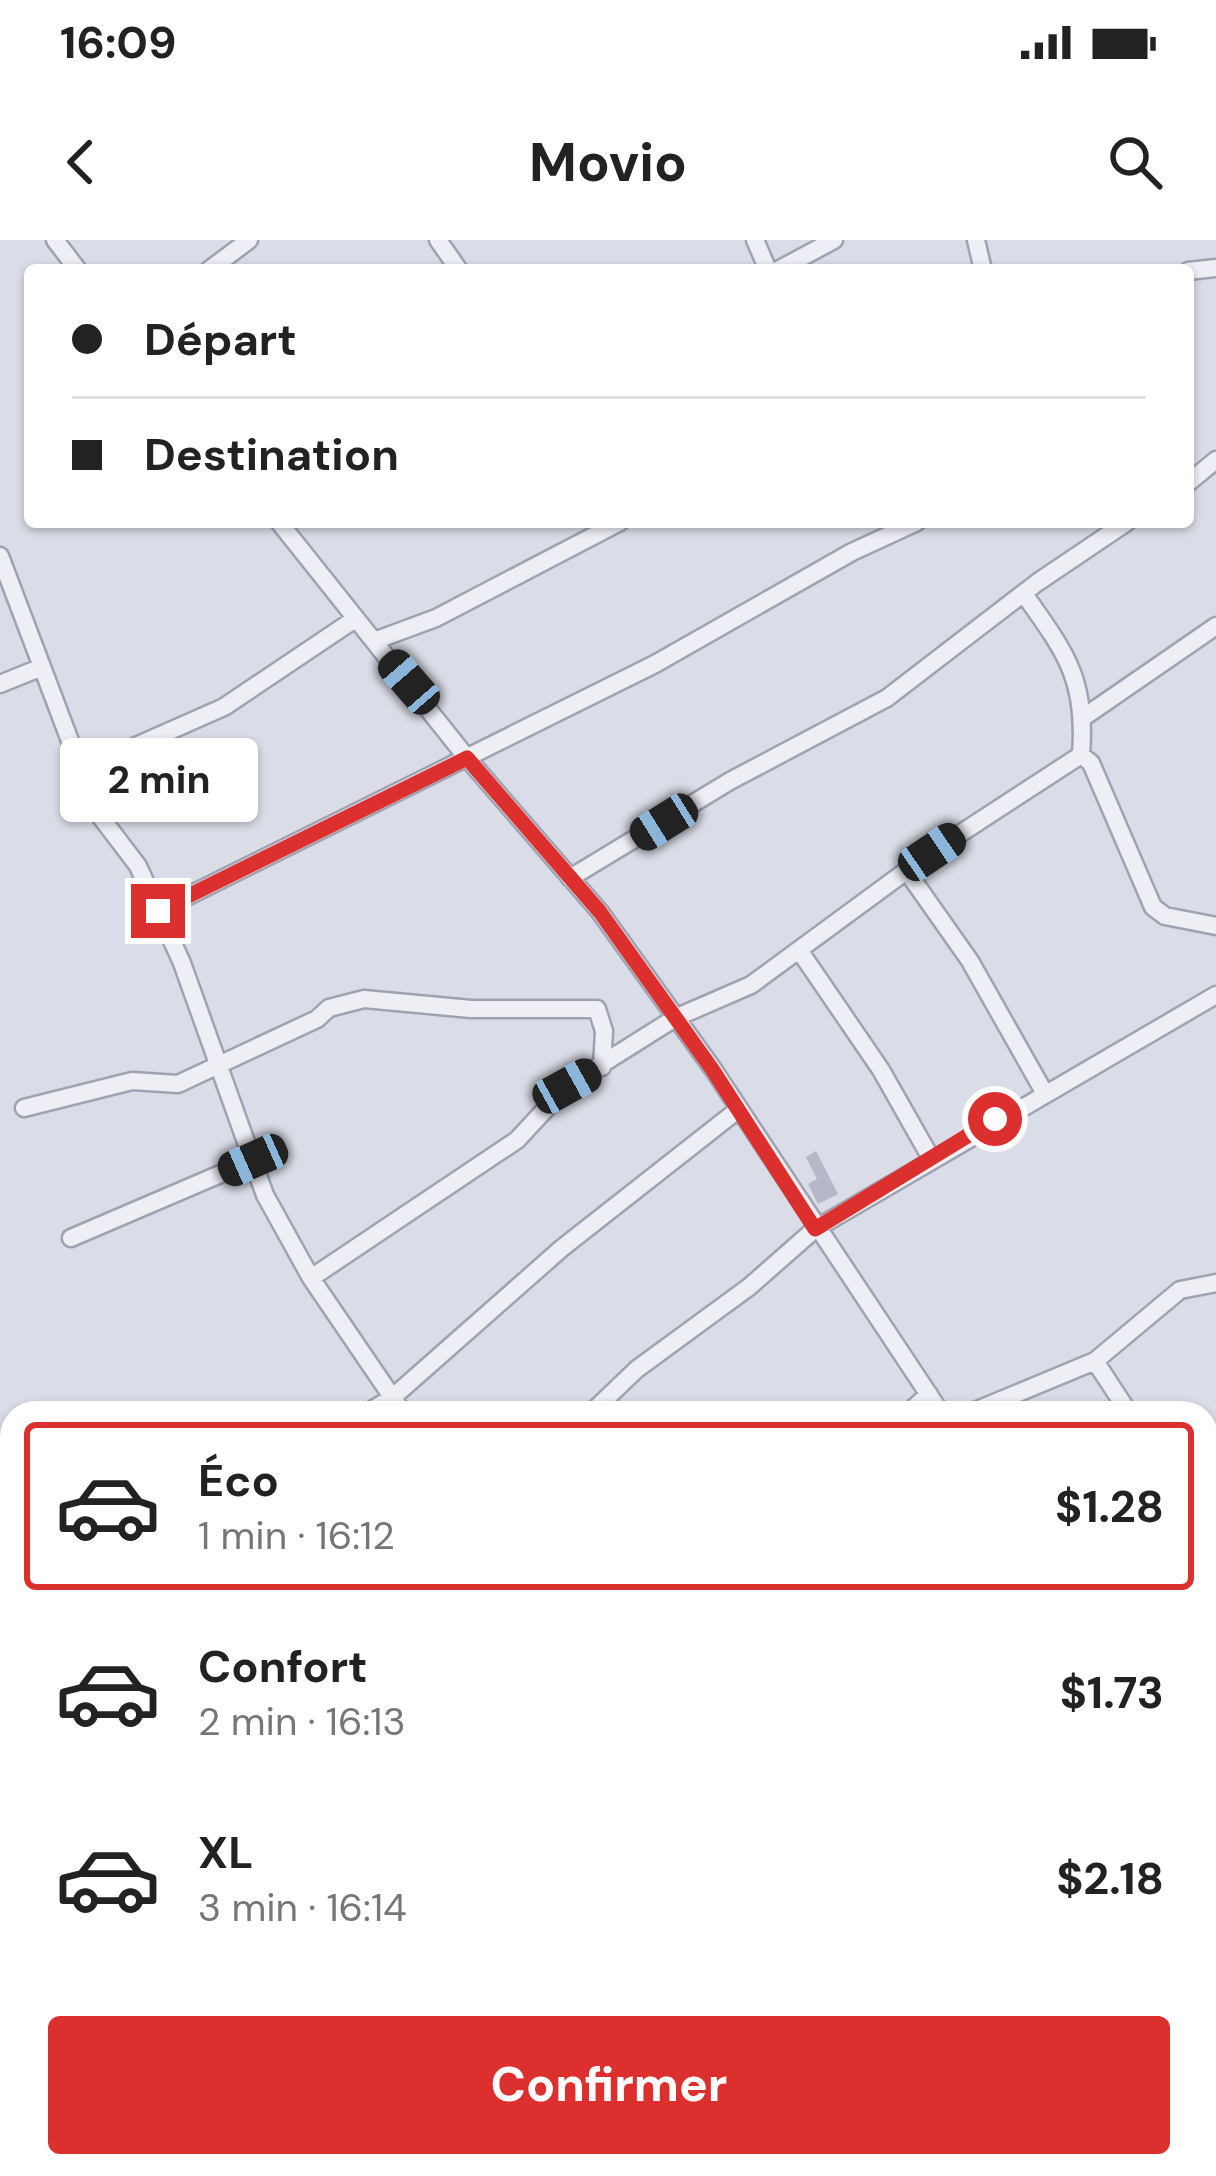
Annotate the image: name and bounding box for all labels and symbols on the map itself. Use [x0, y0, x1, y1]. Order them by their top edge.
car [372, 643, 446, 721]
callout: 2 min [59, 737, 257, 821]
car [624, 788, 704, 856]
car [892, 817, 972, 887]
route end [131, 884, 185, 938]
car [527, 1053, 607, 1119]
route start [968, 1092, 1022, 1146]
car [213, 1129, 293, 1191]

